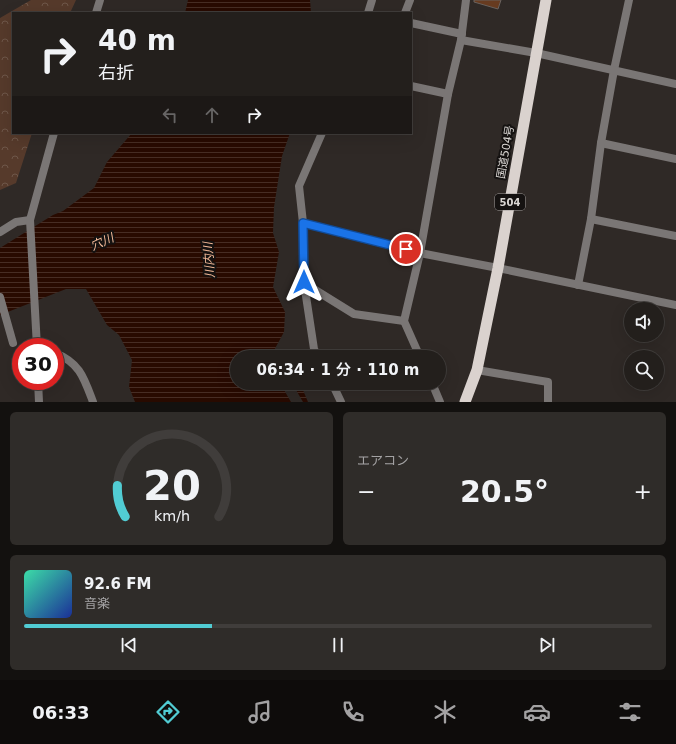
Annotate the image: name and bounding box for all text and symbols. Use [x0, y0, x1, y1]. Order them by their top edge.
text: 40 m [98, 24, 176, 57]
icon: right [32, 28, 84, 80]
text: 右折 [98, 62, 134, 83]
icon: left [159, 104, 181, 126]
icon: ahead [201, 104, 223, 126]
icon: right [243, 104, 265, 126]
street label: 国道504号 [494, 124, 517, 180]
road number: 504 [495, 194, 525, 210]
water label: 穴川 [88, 230, 118, 253]
pin [389, 232, 423, 266]
icon: arrive [395, 238, 417, 260]
water label: 川内川 [201, 240, 217, 278]
position arrow [283, 261, 325, 303]
map controls [624, 302, 664, 390]
button: sound [624, 302, 664, 342]
speed limit sign: 30 [12, 338, 64, 390]
button: search [624, 350, 664, 390]
text: 06:34 · 1 分 · 110 m [257, 361, 419, 379]
text: エアコン [357, 453, 409, 468]
text: 20 [143, 460, 200, 509]
text: 20.5° [460, 474, 549, 509]
text: − [357, 479, 375, 504]
text: + [634, 479, 652, 504]
text: km/h [153, 507, 190, 523]
text: 92.6 FM [84, 575, 151, 593]
text: 音楽 [84, 596, 110, 611]
icon: previous [118, 634, 140, 656]
icon: pause [327, 634, 349, 656]
icon: next [536, 634, 558, 656]
icon: directions [154, 698, 182, 726]
icon: music [246, 698, 274, 726]
icon: phone [339, 698, 367, 726]
icon: climate [431, 698, 459, 726]
icon: car [523, 698, 551, 726]
icon: filters [616, 698, 644, 726]
text: 06:33 [32, 702, 89, 723]

